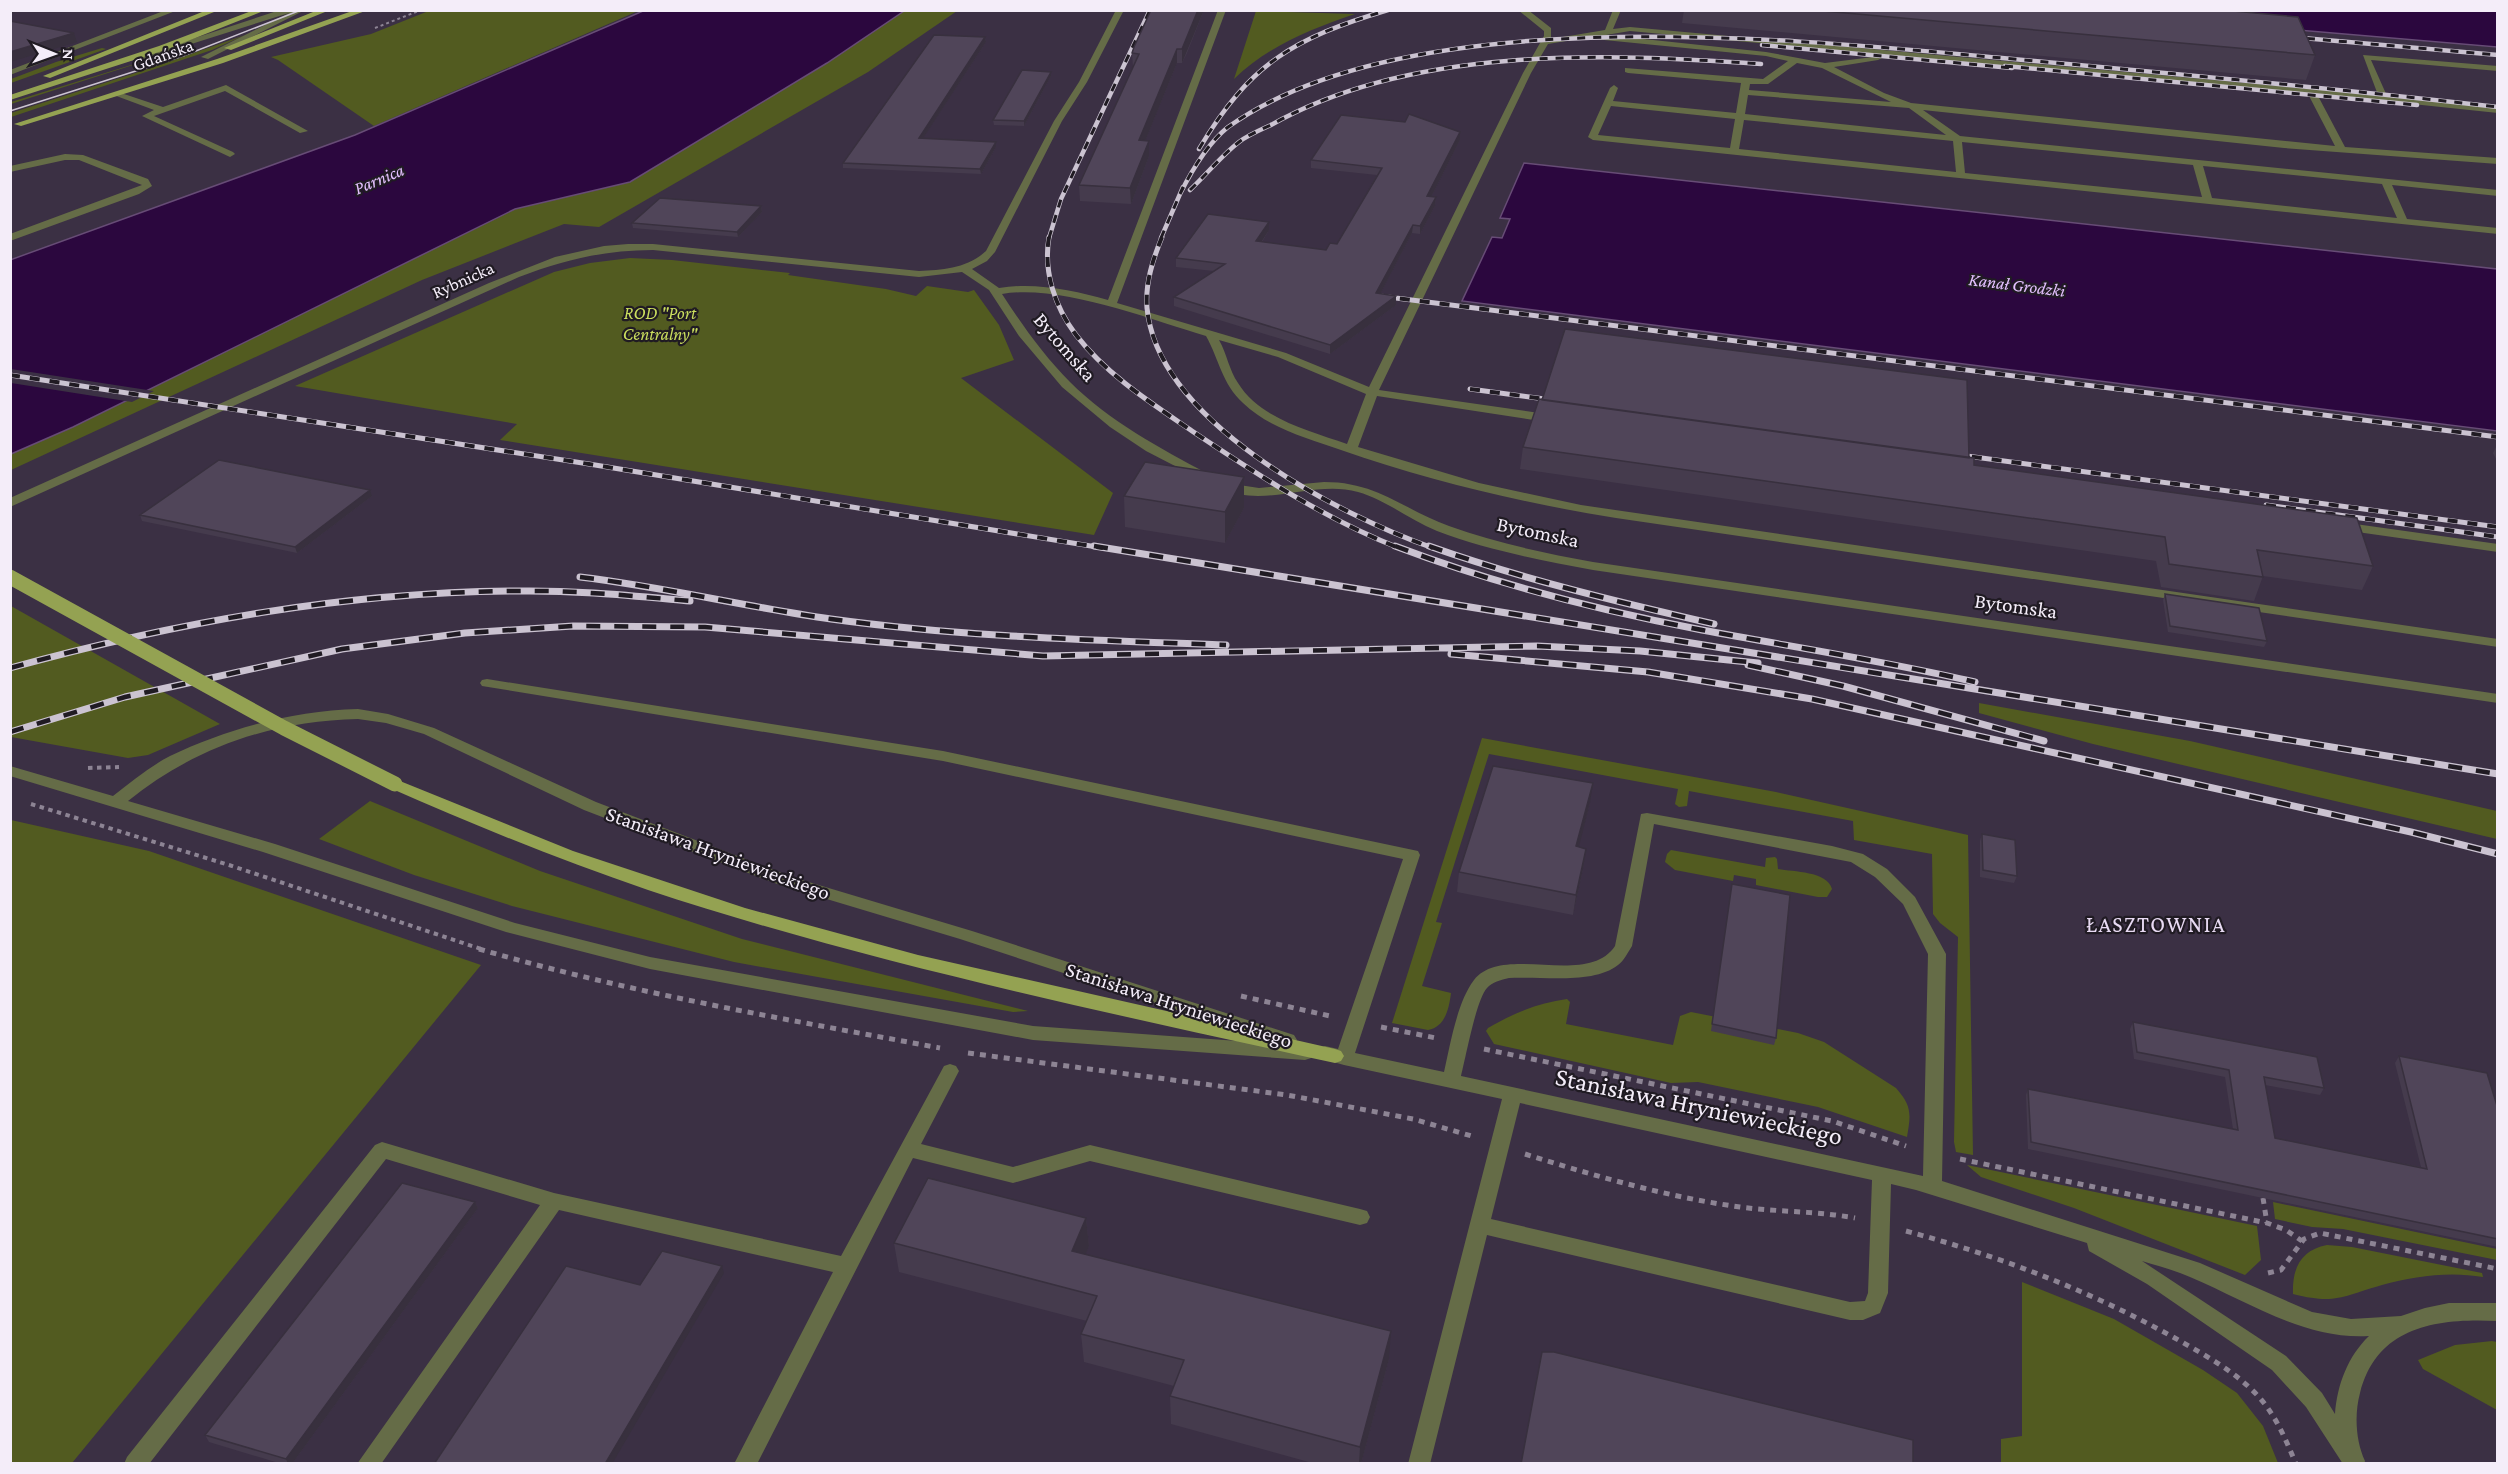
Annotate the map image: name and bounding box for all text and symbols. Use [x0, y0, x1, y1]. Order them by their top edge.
north arrow [24, 24, 84, 84]
street label: Gdańska [130, 35, 196, 75]
text: N [60, 49, 77, 60]
water label: Parnica [351, 159, 407, 198]
street label: Rybnicka [429, 258, 497, 302]
water label: Kanał Grodzki [1968, 269, 2067, 301]
park label: ROD "Port Centralny" [623, 303, 698, 344]
street label: Bytomska [1029, 308, 1102, 386]
street label: Bytomska [1495, 512, 1581, 552]
street label: Bytomska [1973, 588, 2059, 624]
street label: Stanisława Hryniewieckiego [603, 801, 833, 905]
district label: ŁASZTOWNIA [2086, 912, 2226, 937]
street label: Stanisława Hryniewieckiego [1063, 957, 1295, 1053]
street label: Stanisława Hryniewieckiego [1553, 1062, 1845, 1151]

